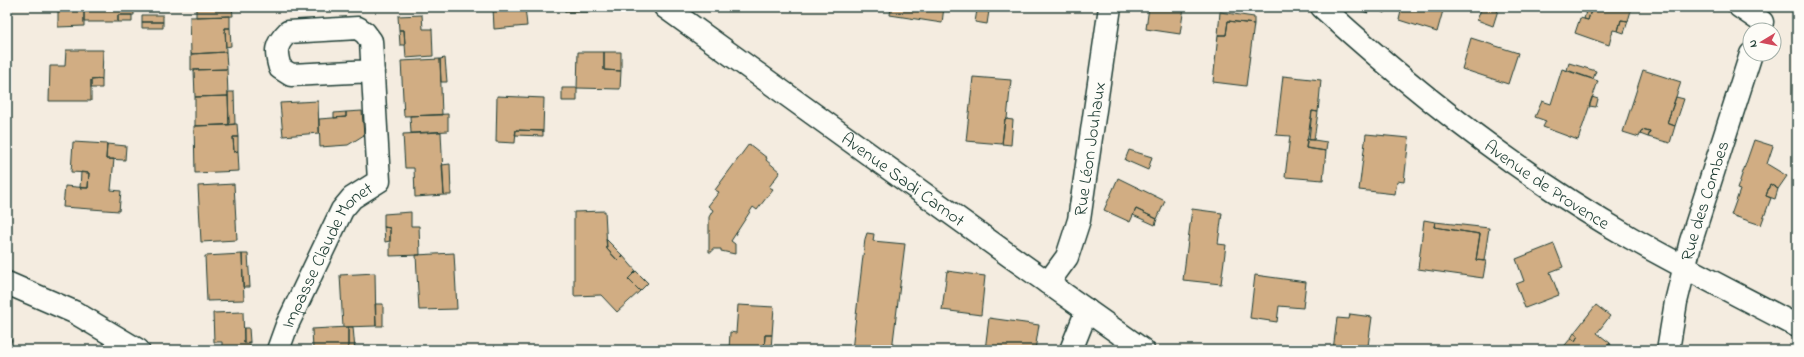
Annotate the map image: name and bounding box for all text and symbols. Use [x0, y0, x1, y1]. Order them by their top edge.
north arrow [1742, 22, 1782, 62]
text: N [1745, 39, 1762, 49]
street label: Rue Léon Jouhaux [1069, 80, 1114, 218]
street label: Avenue Sadi Carnot [835, 127, 969, 234]
street label: Avenue de Provence [1478, 135, 1614, 238]
street label: Rue des Combes [1676, 138, 1737, 264]
street label: Impasse Claude Monet [276, 177, 379, 332]

